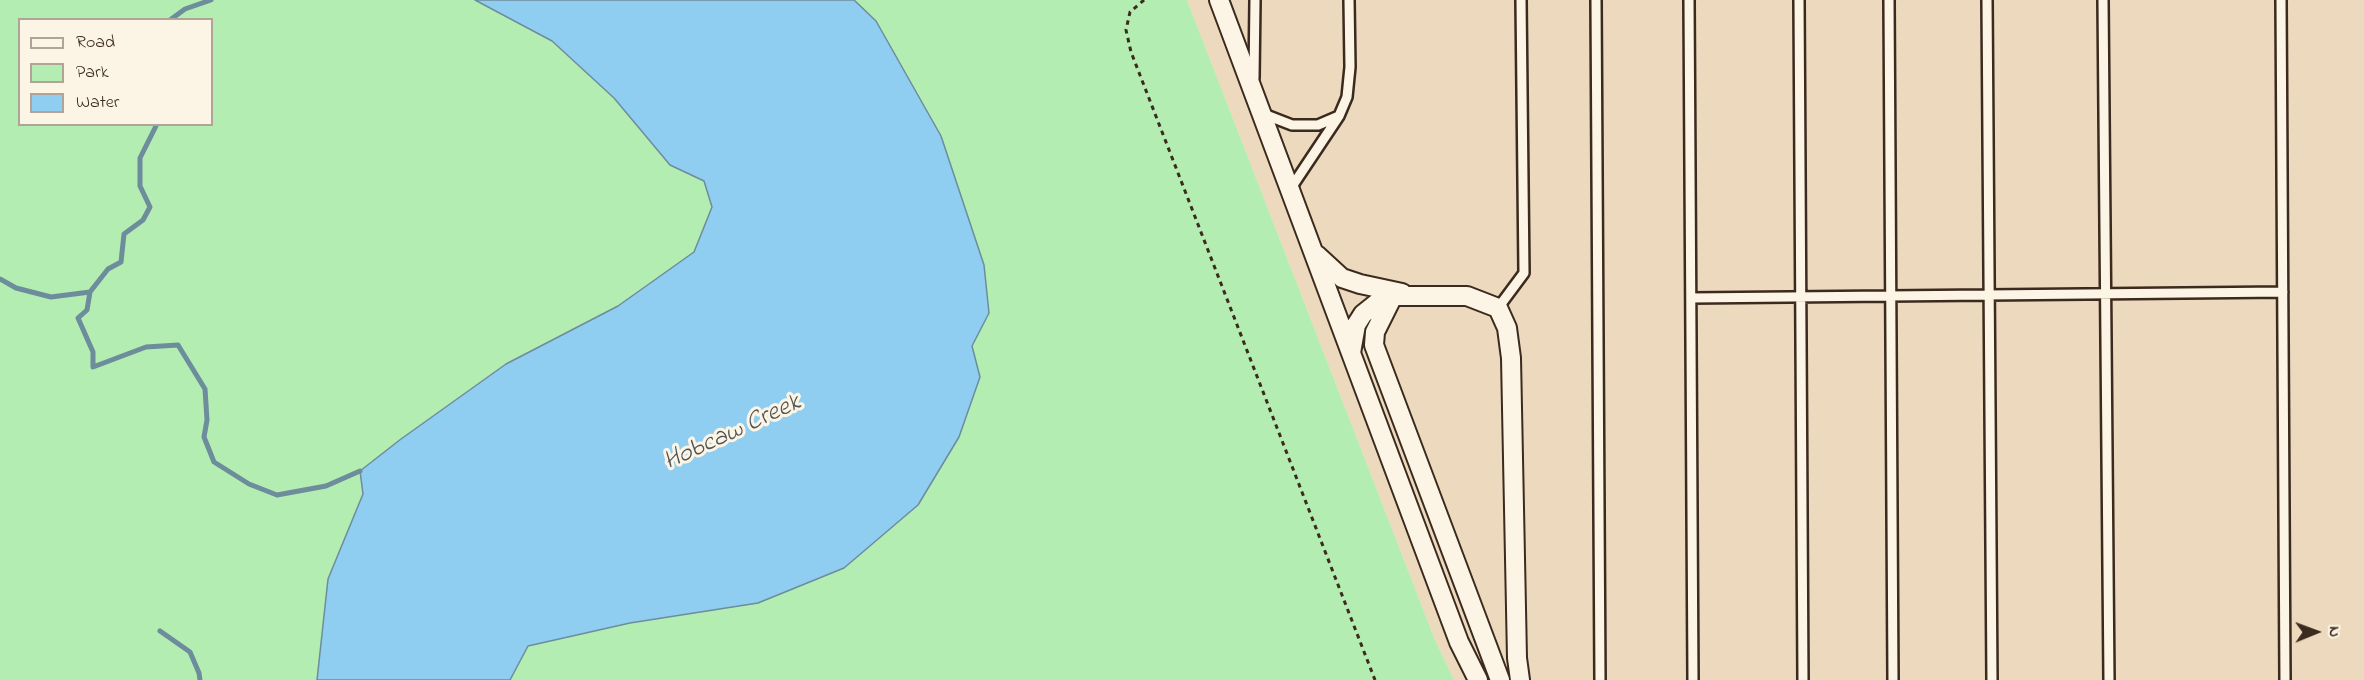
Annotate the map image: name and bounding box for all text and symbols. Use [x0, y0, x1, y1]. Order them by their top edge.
legend [18, 18, 213, 126]
text: Road [76, 30, 115, 56]
text: Park [76, 60, 109, 86]
text: Water [76, 90, 119, 116]
water label: Hobcaw Creek [659, 389, 807, 479]
north arrow [2286, 602, 2346, 662]
text: N [2322, 626, 2346, 637]

